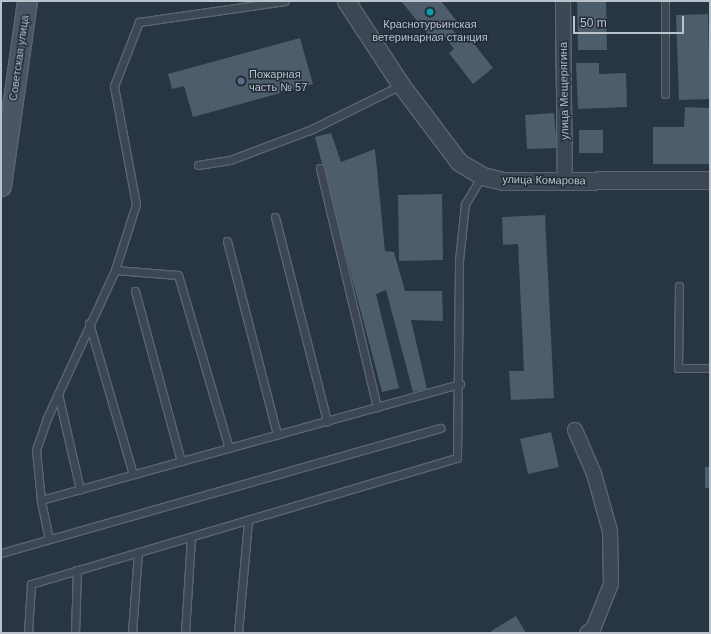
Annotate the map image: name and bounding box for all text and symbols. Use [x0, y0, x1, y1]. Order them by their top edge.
marker: Краснотурьинская ветеринарная станция [425, 7, 435, 17]
scale bar [575, 8, 686, 34]
street label: Советская улица [6, 14, 32, 102]
text: 50 m [580, 16, 607, 30]
place label: Краснотурьинская ветеринарная станция [372, 18, 488, 44]
street label: улица Мещерягина [557, 42, 571, 140]
place label: Пожарная часть № 57 [249, 68, 307, 94]
marker: Пожарная часть № 57 [236, 76, 246, 86]
street label: улица Комарова [502, 173, 586, 187]

